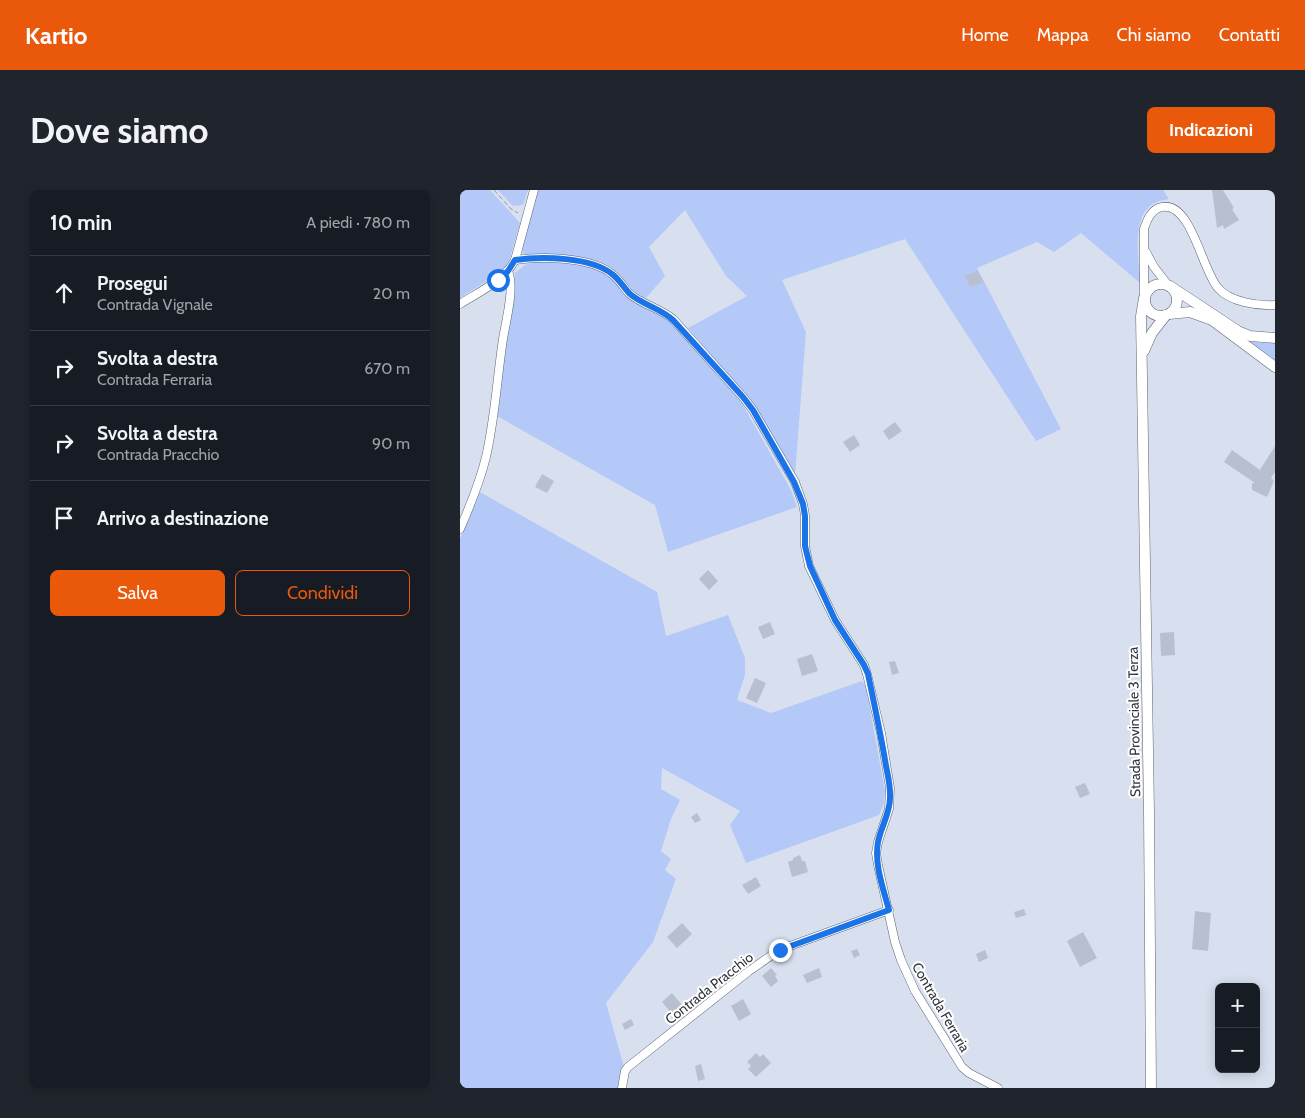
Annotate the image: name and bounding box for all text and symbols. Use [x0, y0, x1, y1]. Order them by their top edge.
text: Kartio [25, 21, 88, 50]
text: Home [961, 24, 1009, 46]
text: Mappa [1037, 24, 1089, 46]
text: Chi siamo [1117, 24, 1191, 46]
text: Contatti [1219, 24, 1280, 46]
button: Indicazioni [1147, 107, 1275, 153]
text: Dove siamo [30, 109, 209, 152]
text: 10 min [50, 210, 112, 235]
text: A piedi · 780 m [306, 213, 410, 232]
route start [487, 269, 510, 292]
text: Prosegui [97, 272, 168, 295]
icon: ahead [50, 279, 78, 307]
text: 20 m [373, 284, 410, 303]
text: Contrada Vignale [97, 295, 213, 314]
text: Svolta a destra [97, 347, 218, 370]
icon: right [50, 354, 78, 382]
text: 670 m [364, 359, 410, 378]
text: Contrada Ferraria [97, 370, 212, 389]
text: Svolta a destra [97, 422, 218, 445]
icon: right [50, 429, 78, 457]
text: 90 m [372, 434, 410, 453]
text: Contrada Pracchio [97, 445, 219, 464]
icon: arrive [50, 504, 78, 532]
text: Arrivo a destinazione [97, 507, 268, 530]
button: Salva [50, 570, 225, 616]
button: Condividi [235, 570, 410, 616]
street label: Strada Provinciale 3 Terza [1124, 646, 1144, 797]
route end [769, 939, 792, 962]
street label: Contrada Pracchio [661, 948, 757, 1028]
street label: Contrada Ferraria [908, 959, 974, 1055]
map controls [1215, 983, 1260, 1073]
button: + [1215, 983, 1260, 1028]
button: − [1215, 1028, 1260, 1073]

